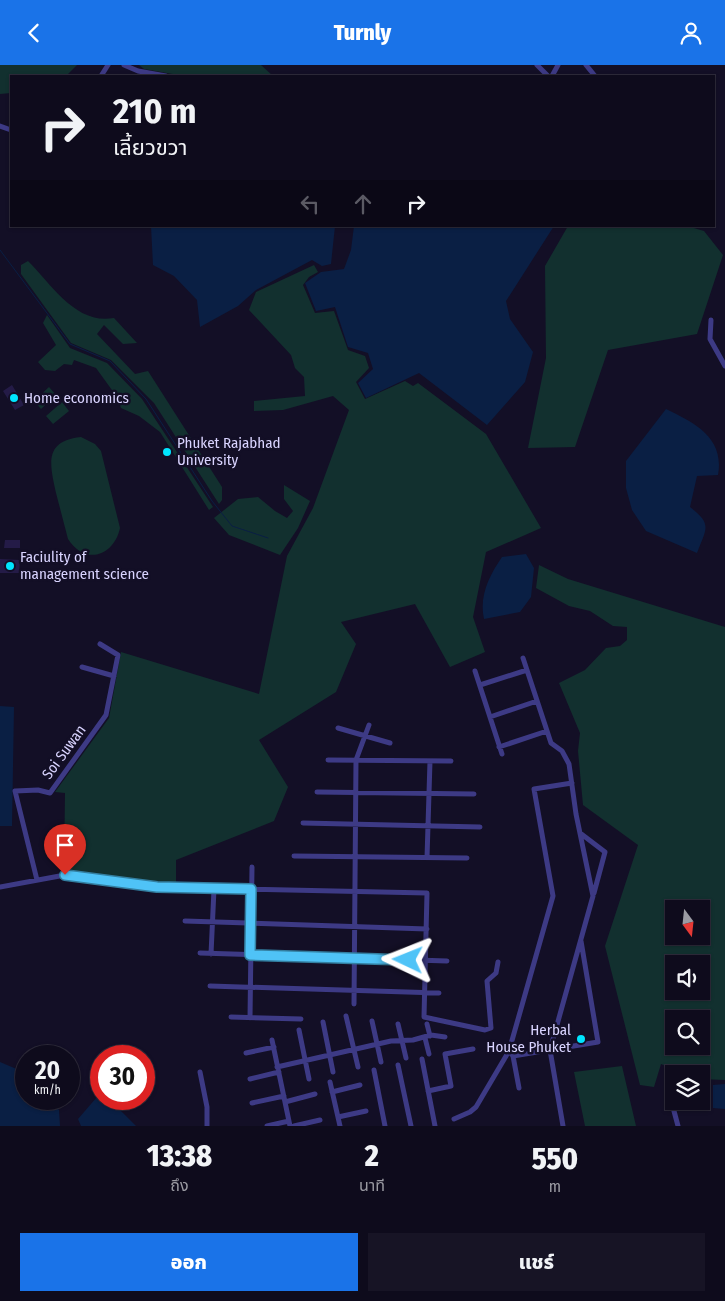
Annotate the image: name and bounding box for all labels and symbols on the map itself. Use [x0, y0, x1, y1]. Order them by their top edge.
place label: Home economics [24, 389, 129, 407]
marker: Home economics [8, 392, 20, 404]
place label: Phuket Rajabhad University [177, 434, 281, 469]
marker: Phuket Rajabhad University [161, 446, 173, 458]
place label: Faciulity of management science [20, 548, 149, 583]
marker: Faciulity of management science [4, 560, 16, 572]
street label: Soi Suwan [38, 721, 90, 783]
pin [44, 824, 86, 875]
north arrow [665, 900, 710, 945]
position arrow [381, 933, 433, 985]
place label: Herbal House Phuket [486, 1021, 571, 1056]
marker: Herbal House Phuket [575, 1033, 587, 1045]
speed limit sign: 30 [90, 1045, 155, 1110]

